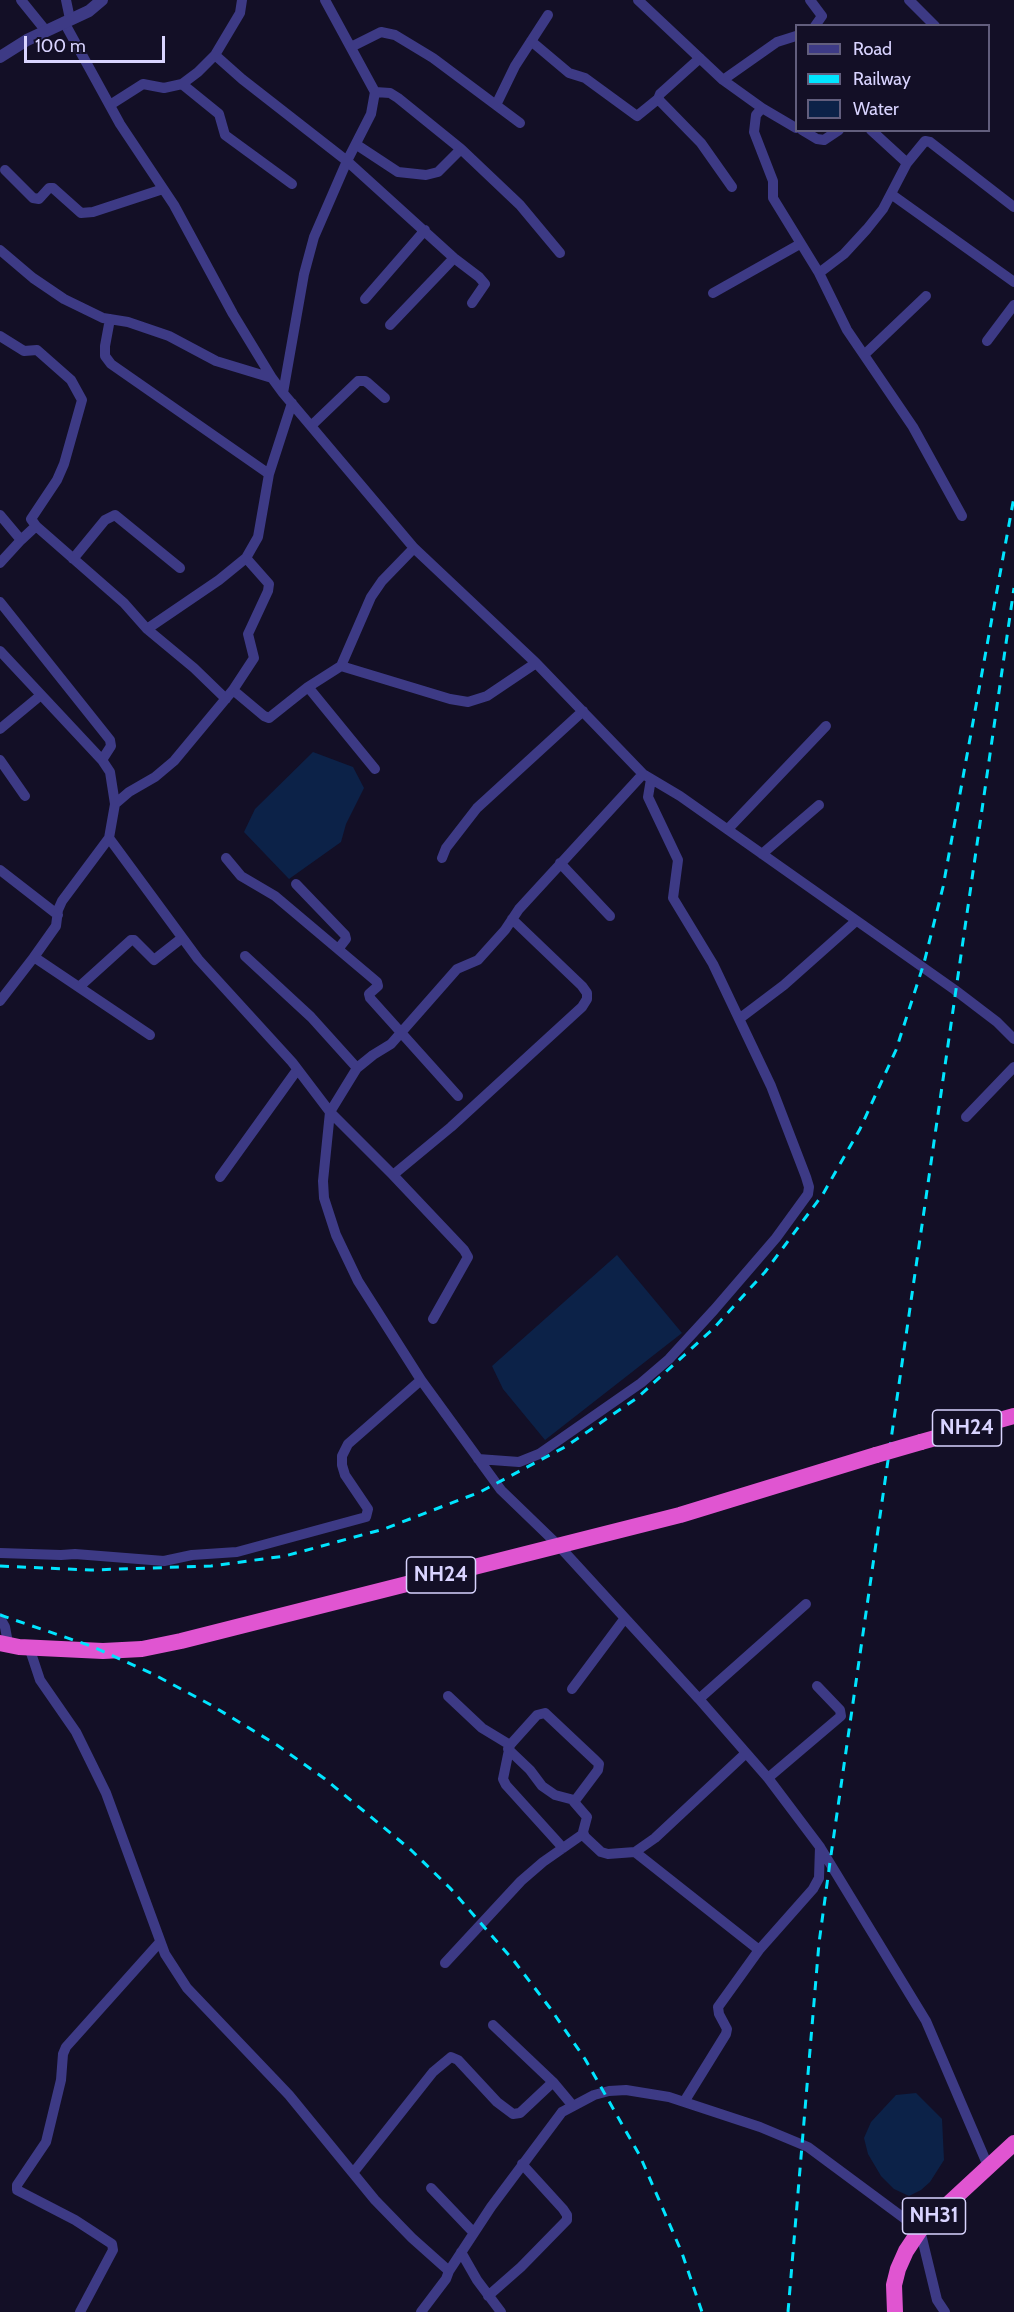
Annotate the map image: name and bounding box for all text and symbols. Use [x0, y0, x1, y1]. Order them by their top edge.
scale bar [27, 24, 168, 62]
legend [795, 24, 990, 132]
text: 100 m [35, 35, 86, 57]
text: Road [853, 38, 892, 60]
text: Railway [853, 68, 911, 90]
text: Water [853, 98, 899, 120]
road number: NH24 [932, 1410, 1002, 1446]
road number: NH24 [406, 1557, 476, 1593]
road number: NH31 [902, 2198, 966, 2234]

